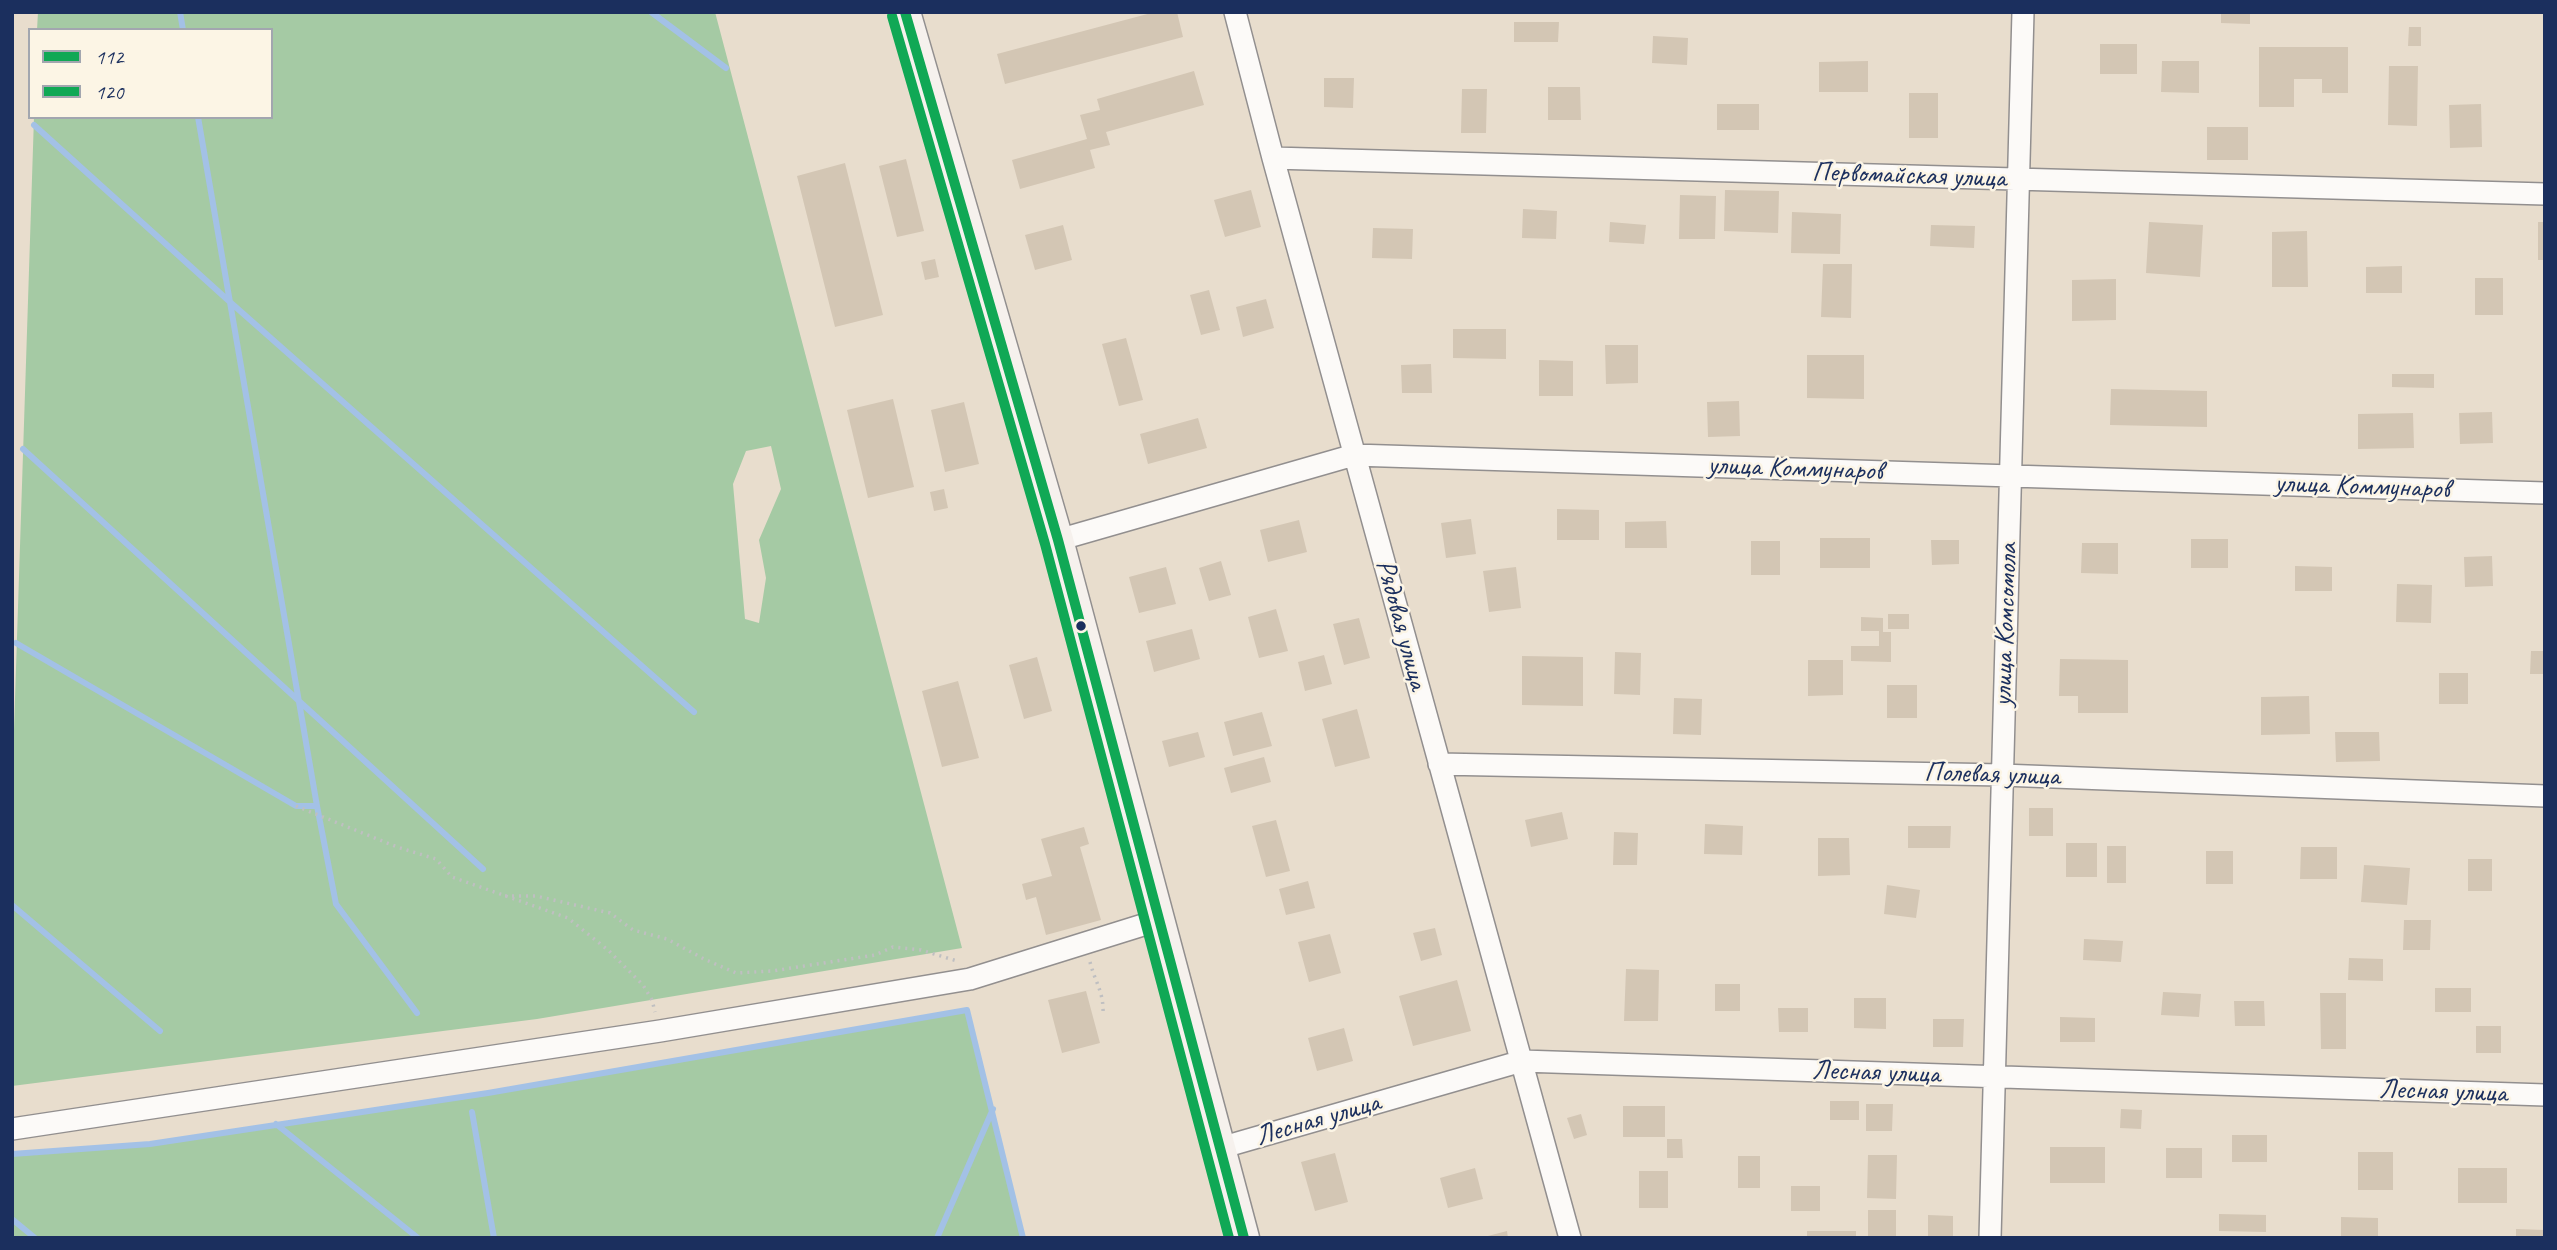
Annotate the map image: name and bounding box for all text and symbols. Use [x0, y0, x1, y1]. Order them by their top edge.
legend [28, 28, 273, 119]
text: 112 [95, 44, 123, 70]
text: 120 [95, 79, 123, 105]
street label: Первомайская улица [1811, 156, 2007, 196]
street label: улица Коммунаров [1707, 449, 1883, 489]
street label: улица Коммунаров [2274, 467, 2450, 507]
street label: улица Комсомола [1986, 543, 2026, 707]
street label: Рядовая улица [1368, 556, 1434, 694]
unlabelled marker [1074, 619, 1088, 633]
street label: Полевая улица [1924, 756, 2060, 794]
street label: Лесная улица [1811, 1054, 1941, 1092]
street label: Лесная улица [2378, 1073, 2508, 1111]
street label: Лесная улица [1252, 1086, 1384, 1154]

